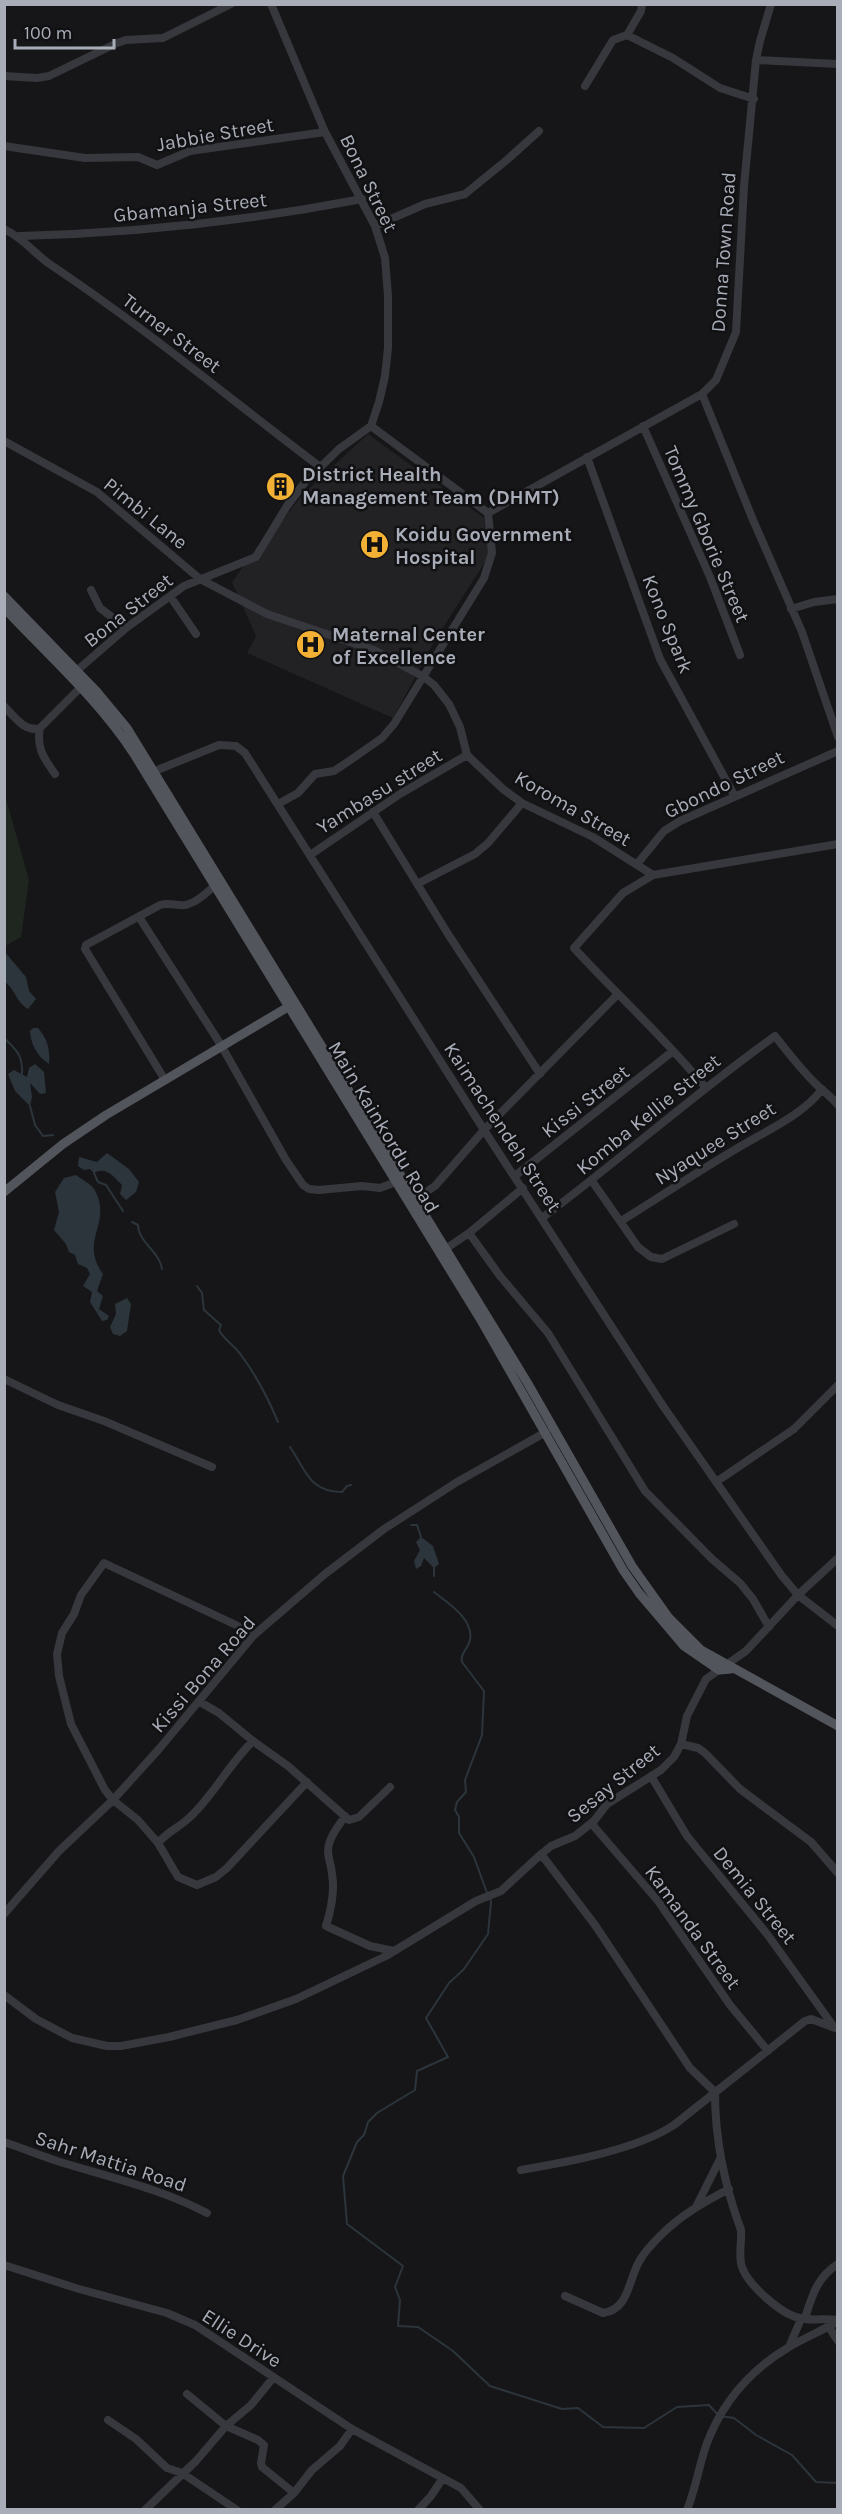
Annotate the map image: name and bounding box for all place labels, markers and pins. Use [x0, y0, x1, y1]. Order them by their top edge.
place label: District Health Management Team (DHMT) [302, 463, 560, 509]
building icon: District Health Management Team (DHMT) [265, 470, 297, 502]
place label: Koidu Government Hospital [395, 523, 572, 569]
hospital icon: Koidu Government Hospital [358, 529, 390, 561]
place label: Maternal Center of Excellence [332, 623, 485, 669]
hospital icon: Maternal Center of Excellence [295, 629, 327, 661]

